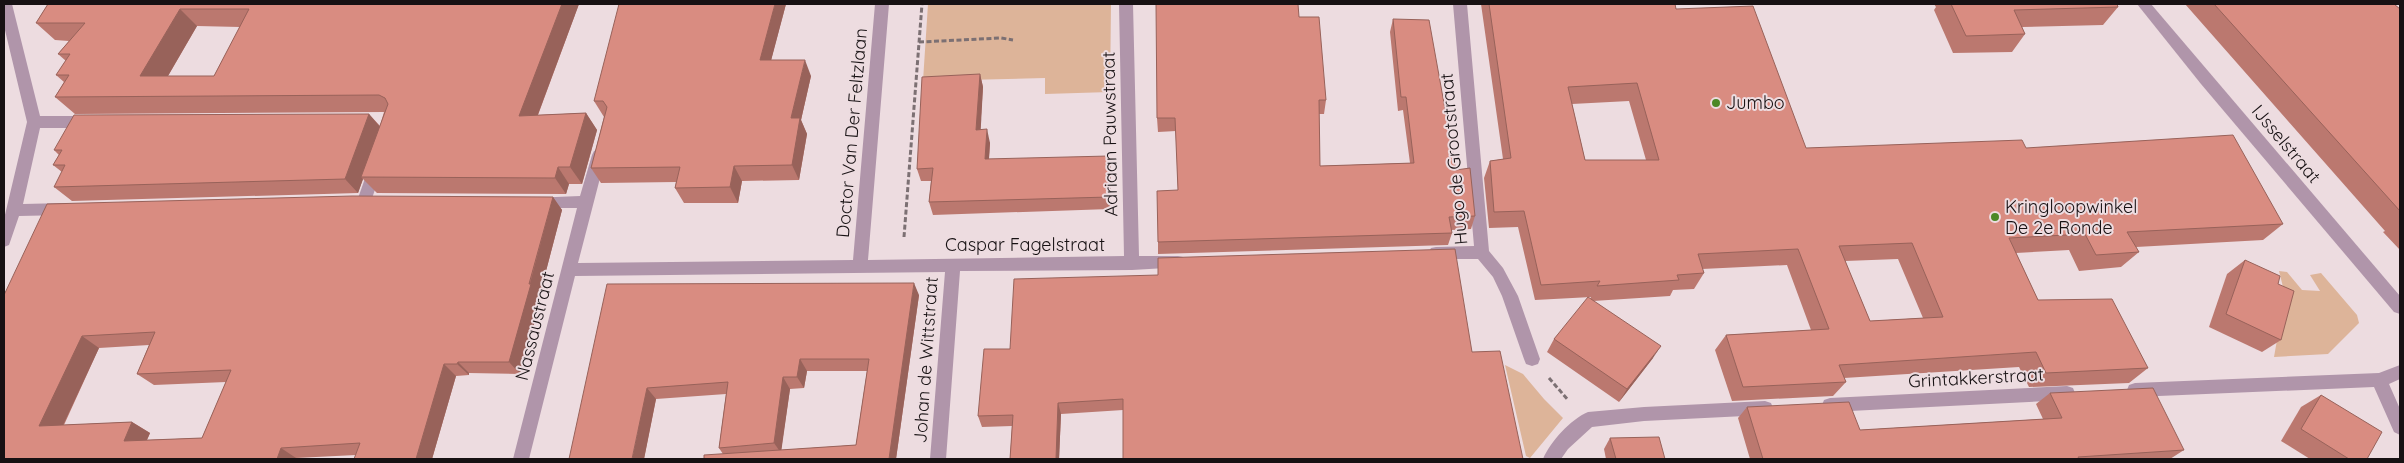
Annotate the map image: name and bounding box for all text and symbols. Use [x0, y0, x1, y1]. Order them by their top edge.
street label: Doctor Van Der Feltzlaan [831, 27, 872, 239]
street label: Adriaan Pauwstraat [1097, 51, 1122, 217]
street label: Hugo de Grootstraat [1435, 72, 1472, 246]
place label: Jumbo [1726, 91, 1785, 114]
marker: Jumbo [1710, 97, 1722, 109]
street label: IJsselstraat [2247, 100, 2326, 188]
place label: Kringloopwinkel De 2e Ronde [2005, 195, 2137, 239]
marker: Kringloopwinkel De 2e Ronde [1989, 211, 2001, 223]
street label: Caspar Fagelstraat [945, 233, 1105, 256]
street label: Nassaustraat [510, 269, 559, 383]
street label: Johan de Wittstraat [908, 276, 943, 444]
street label: Grintakkerstraat [1907, 362, 2044, 393]

